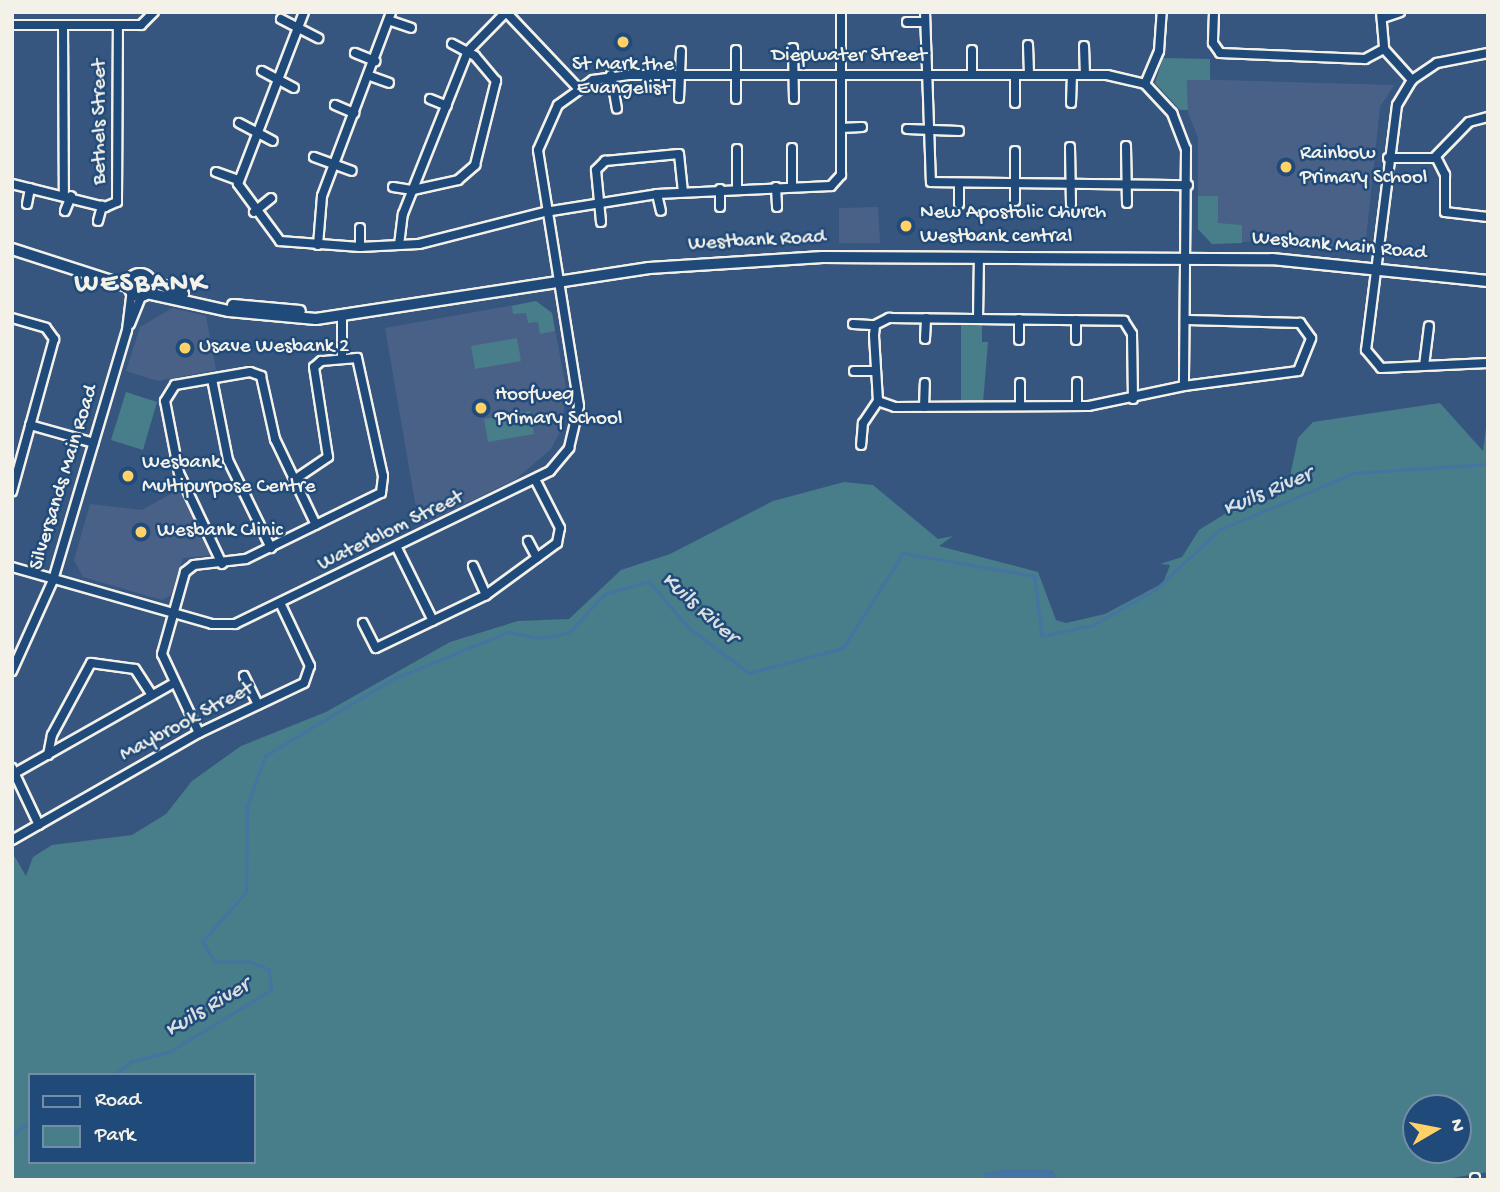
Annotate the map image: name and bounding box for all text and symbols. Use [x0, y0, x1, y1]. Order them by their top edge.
marker: St Mark the Evangelist [615, 34, 631, 50]
street label: Diepwater Street [771, 44, 927, 70]
place label: St Mark the Evangelist [572, 53, 674, 103]
street label: Bethels Street [88, 59, 114, 185]
place label: Rainbow Primary School [1300, 142, 1427, 192]
marker: Rainbow Primary School [1278, 159, 1294, 175]
place label: New Apostolic Church Westbank central [920, 201, 1106, 251]
marker: New Apostolic Church Westbank central [898, 218, 914, 234]
street label: Westbank Road [687, 226, 827, 258]
street label: Wesbank Main Road [1251, 227, 1427, 267]
district label: WESBANK [75, 268, 207, 302]
place label: Usave Wesbank 2 [199, 335, 349, 361]
marker: Usave Wesbank 2 [177, 340, 193, 356]
street label: Silversands Main Road [25, 382, 105, 574]
place label: Hoofweg Primary School [495, 383, 622, 433]
marker: Hoofweg Primary School [473, 400, 489, 416]
place label: Wesbank Multipurpose Centre [142, 451, 316, 501]
water label: Kuils River [1219, 462, 1317, 524]
marker: Wesbank Multipurpose Centre [120, 468, 136, 484]
street label: Waterblom Street [314, 486, 468, 578]
place label: Wesbank Clinic [157, 519, 283, 545]
marker: Wesbank Clinic [131, 522, 151, 542]
water label: Kuils River [655, 567, 743, 651]
street label: Maybrook Street [116, 677, 258, 769]
water label: Kuils River [160, 973, 256, 1045]
legend [28, 1073, 256, 1164]
text: Road [95, 1089, 141, 1114]
north arrow [1402, 1094, 1472, 1164]
text: N [1444, 1118, 1469, 1134]
text: Park [95, 1124, 135, 1149]

